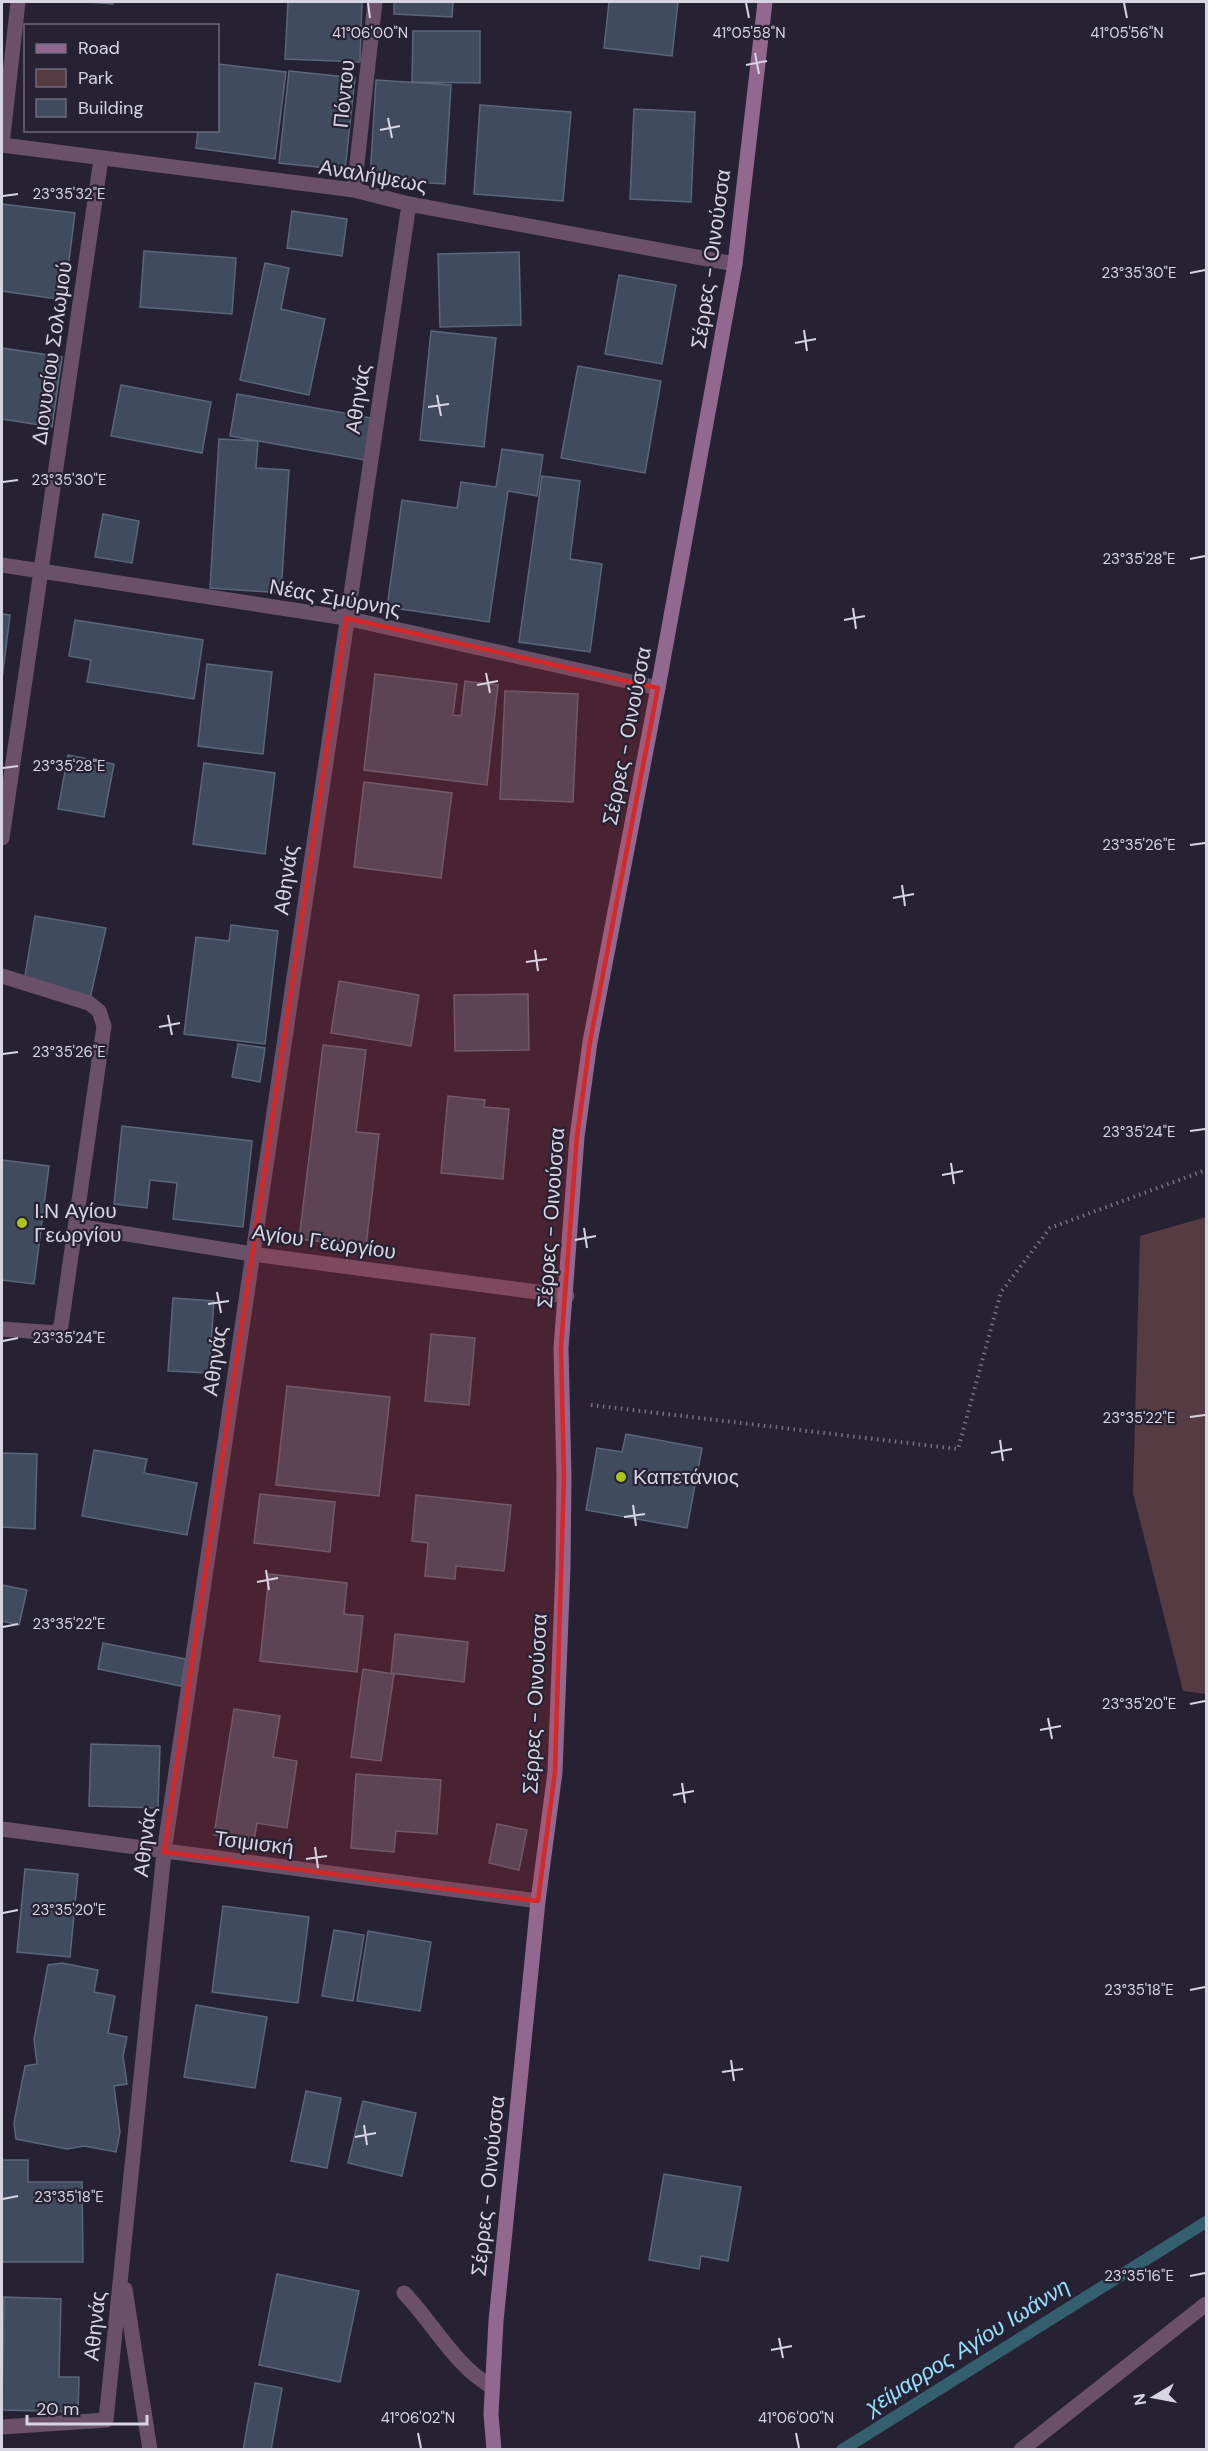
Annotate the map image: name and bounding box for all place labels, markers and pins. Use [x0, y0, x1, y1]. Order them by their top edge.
place label: Ι.Ν Αγίου Γεωργίου [34, 1197, 122, 1249]
marker: Ι.Ν Αγίου Γεωργίου [15, 1216, 29, 1230]
place label: Καπετάνιος [633, 1463, 739, 1491]
marker: Καπετάνιος [614, 1470, 628, 1484]

